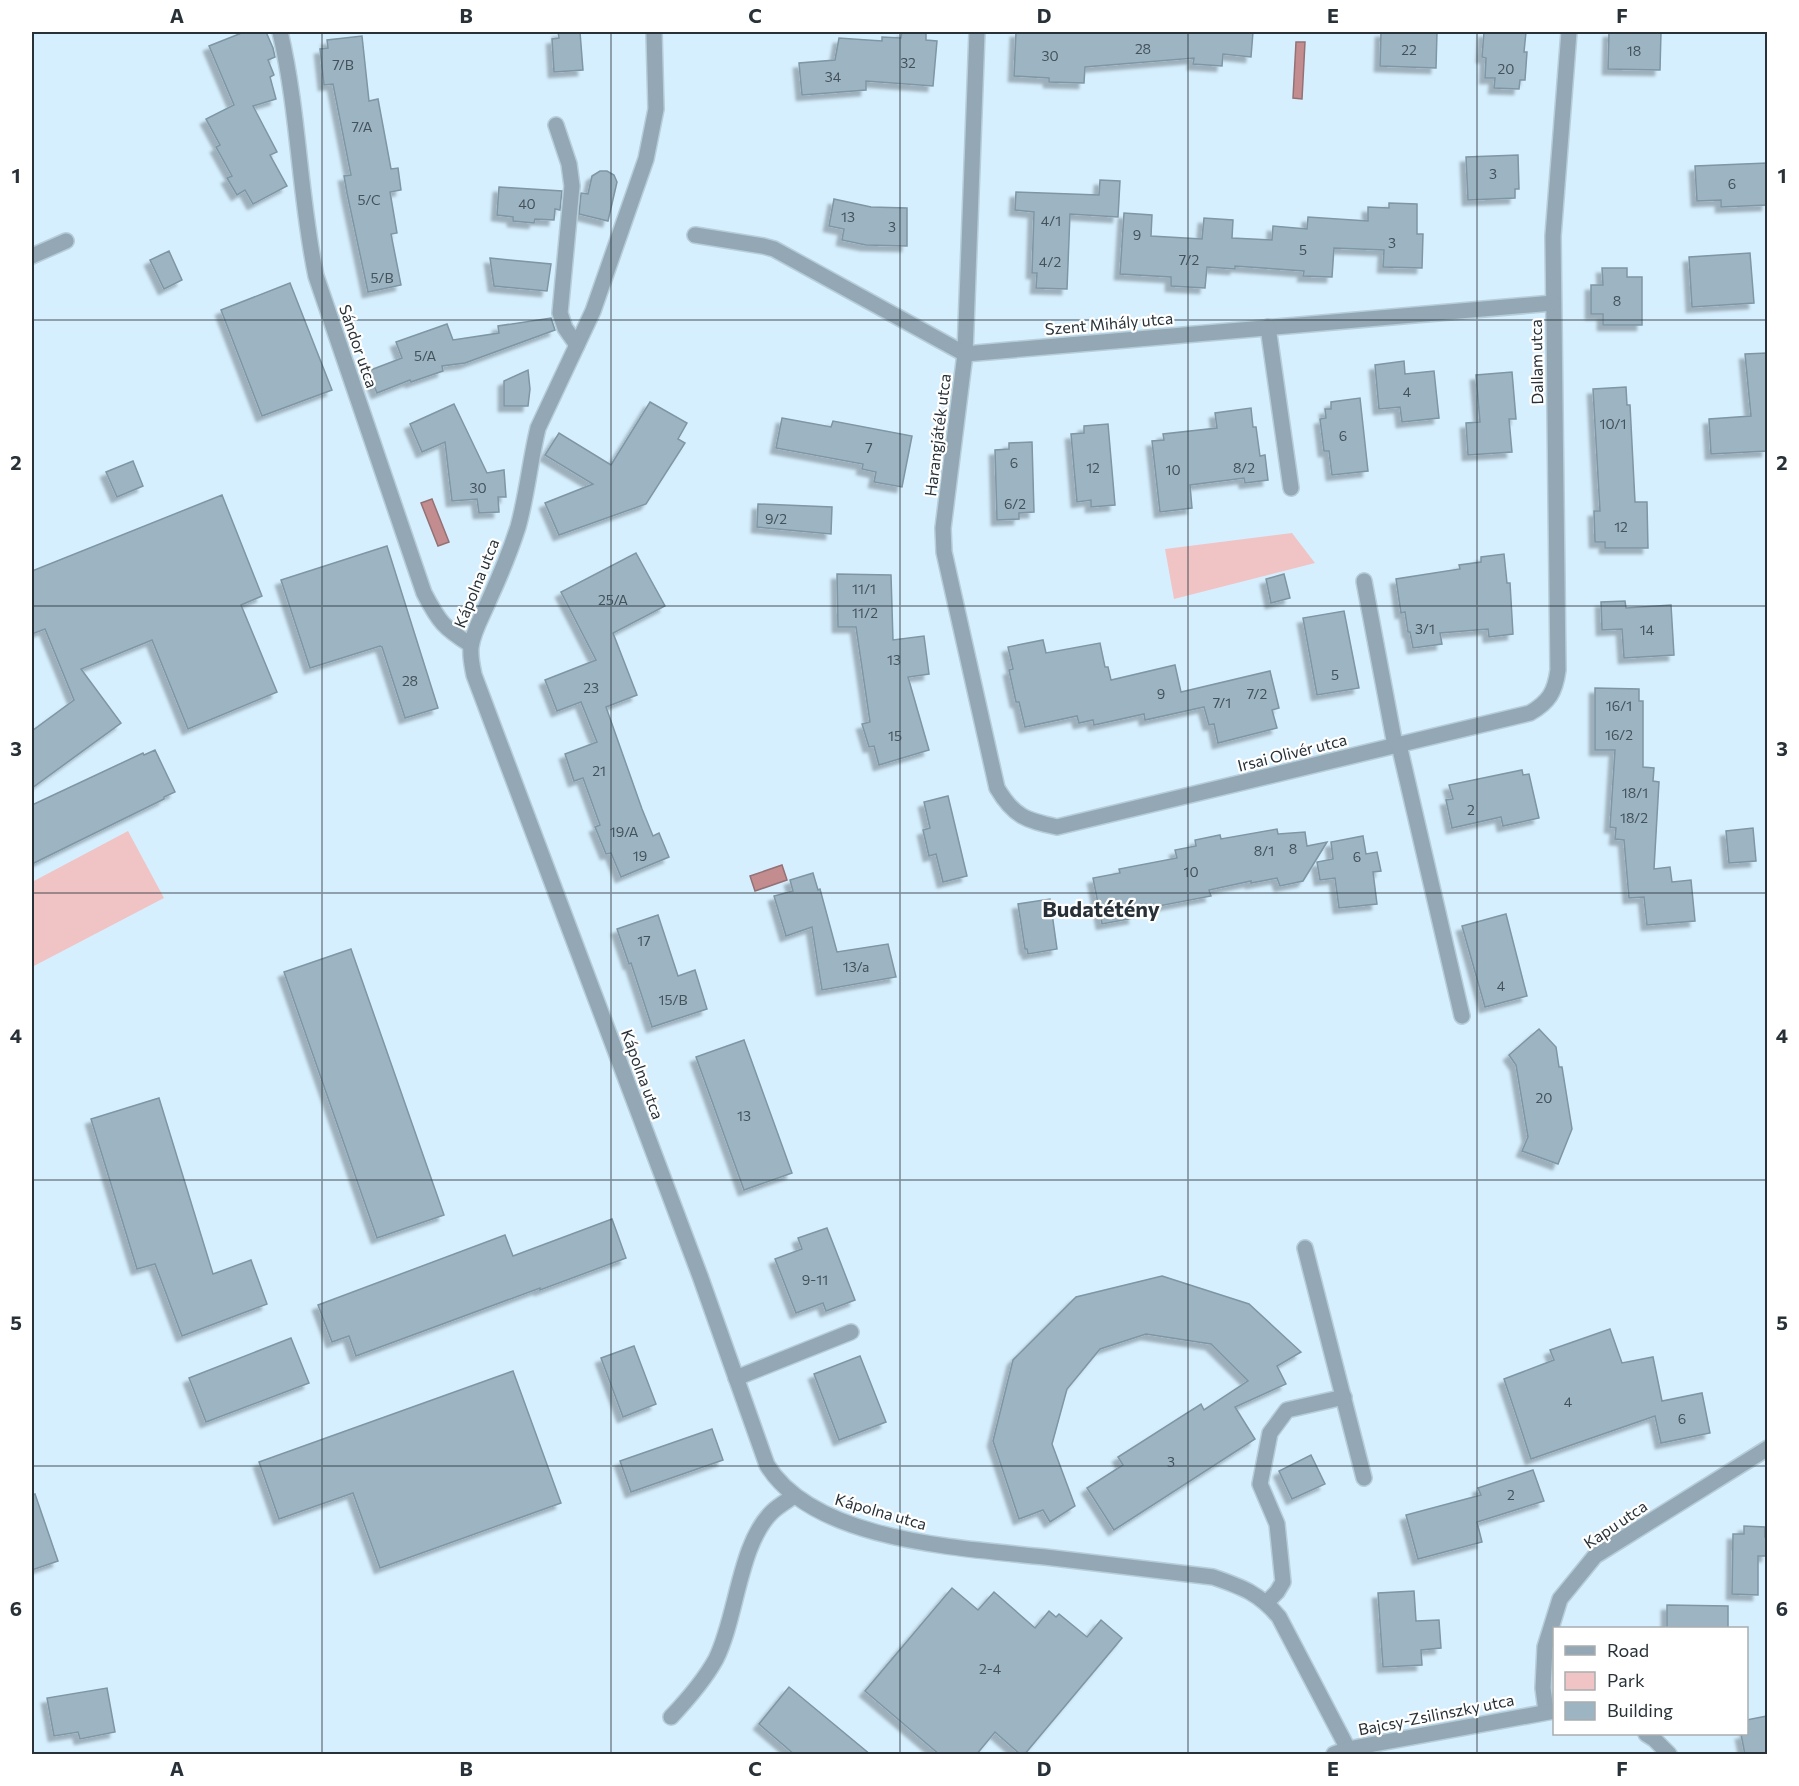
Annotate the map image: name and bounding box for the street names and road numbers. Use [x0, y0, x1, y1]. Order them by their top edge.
street label: Sándor utca [336, 302, 382, 390]
street label: Szent Mihály utca [1044, 308, 1174, 338]
street label: Dallam utca [1526, 319, 1546, 405]
street label: Harangjáték utca [920, 373, 954, 497]
street label: Kápolna utca [450, 536, 502, 630]
street label: Irsai Olivér utca [1235, 729, 1349, 775]
street label: Kápolna utca [618, 1026, 668, 1122]
street label: Kápolna utca [833, 1489, 929, 1533]
street label: Kapu utca [1580, 1496, 1650, 1552]
street label: Bajcsy-Zsilinszky utca [1356, 1690, 1516, 1738]

